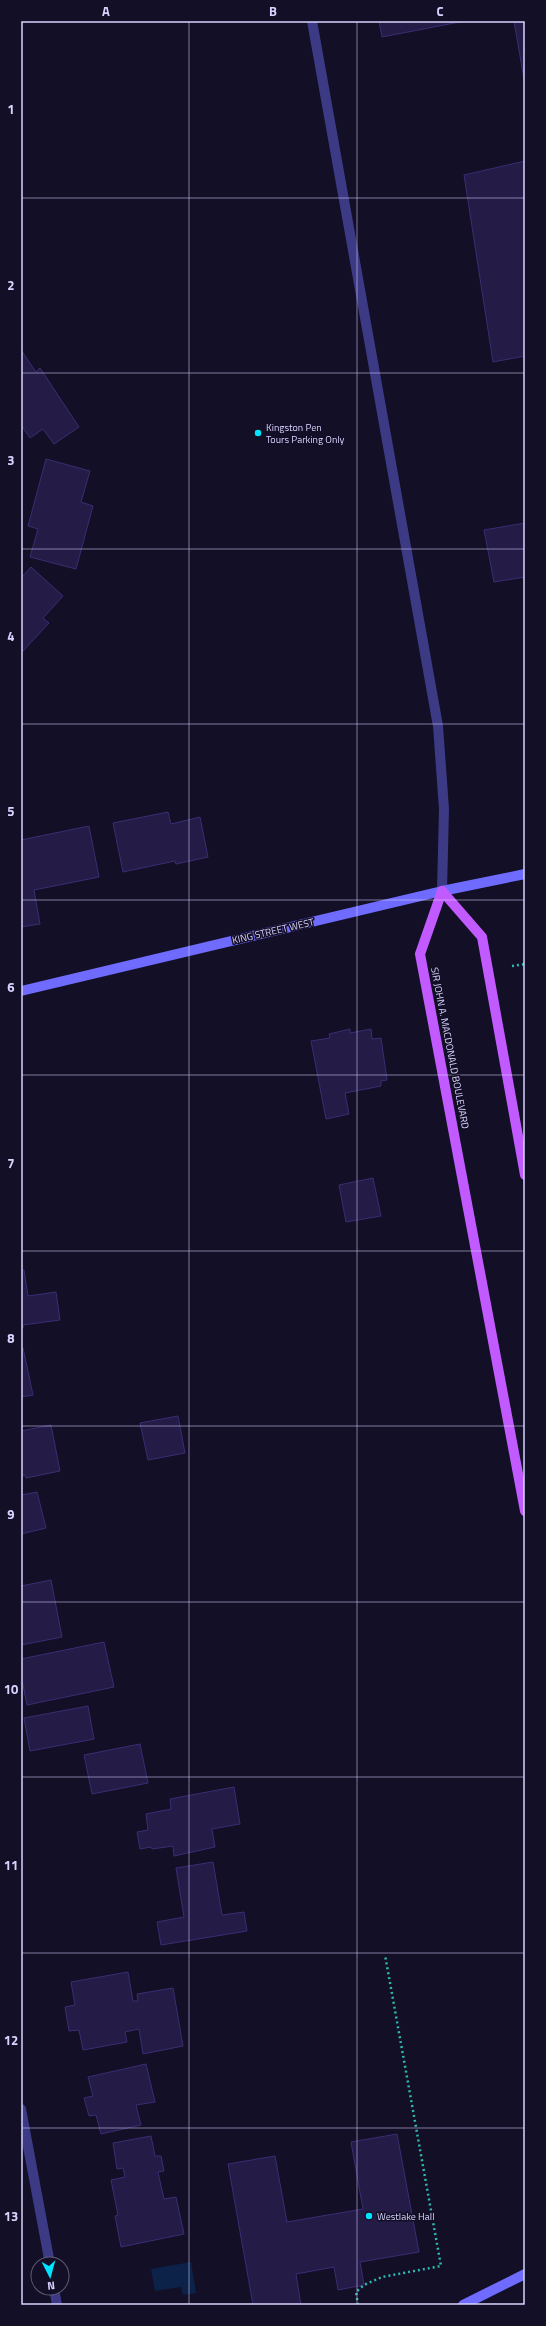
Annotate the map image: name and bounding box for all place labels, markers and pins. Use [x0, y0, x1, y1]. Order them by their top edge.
place label: Kingston Pen Tours Parking Only [266, 420, 345, 447]
marker: Kingston Pen Tours Parking Only [253, 428, 263, 438]
place label: Westlake Hall [377, 2209, 434, 2224]
marker: Westlake Hall [364, 2211, 374, 2221]

